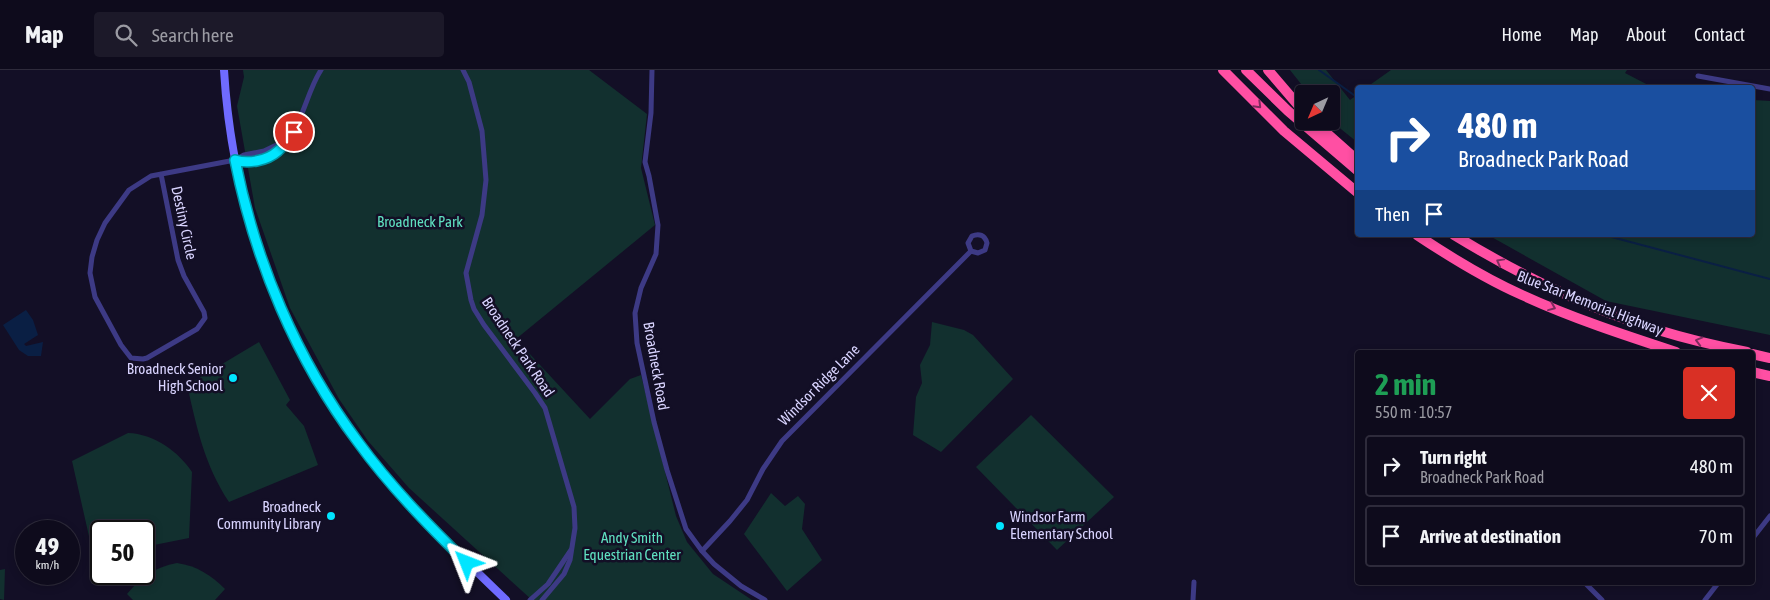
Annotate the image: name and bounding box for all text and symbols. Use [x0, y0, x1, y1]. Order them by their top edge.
search box [94, 12, 444, 57]
text: Map [25, 21, 64, 48]
icon: search [112, 21, 140, 49]
text: Search here [152, 24, 234, 46]
text: Home [1502, 24, 1542, 45]
text: Map [1570, 24, 1599, 45]
text: About [1627, 24, 1666, 45]
text: Contact [1694, 24, 1745, 45]
north arrow [1295, 85, 1340, 130]
map controls [1295, 85, 1340, 130]
one-way arrow [1252, 99, 1261, 108]
icon: right [1375, 105, 1440, 170]
text: 480 m [1458, 105, 1537, 145]
pin [273, 111, 315, 153]
icon: arrive [280, 118, 308, 146]
text: Broadneck Park Road [1458, 146, 1629, 172]
street label: Destiny Circle [168, 185, 201, 261]
icon: arrive [1420, 200, 1448, 228]
text: Then [1375, 203, 1410, 225]
park label: Broadneck Park [377, 213, 463, 230]
one-way arrow [1496, 258, 1505, 268]
street label: Blue Star Memorial Highway [1515, 267, 1665, 338]
street label: Broadneck Park Road [479, 294, 558, 400]
one-way arrow [1547, 301, 1556, 311]
street label: Broadneck Road [640, 320, 673, 411]
one-way arrow [1695, 336, 1704, 347]
street label: Windsor Ridge Lane [775, 341, 863, 429]
place label: Broadneck Senior High School [127, 360, 224, 394]
text: 2 min [1375, 367, 1436, 401]
button: close [1683, 367, 1735, 419]
marker: Broadneck Senior High School [227, 372, 239, 384]
text: 550 m · 10:57 [1375, 403, 1452, 421]
text: Turn right [1420, 446, 1487, 468]
icon: right [1377, 452, 1405, 480]
text: 480 m [1690, 455, 1733, 477]
text: Broadneck Park Road [1420, 468, 1544, 486]
place label: Broadneck Community Library [217, 498, 321, 532]
place label: Windsor Farm Elementary School [1010, 508, 1113, 542]
marker: Broadneck Community Library [325, 510, 337, 522]
speed limit sign: 50 [90, 520, 155, 585]
marker: Windsor Farm Elementary School [994, 520, 1006, 532]
icon: arrive [1377, 522, 1405, 550]
text: Arrive at destination [1420, 525, 1561, 547]
text: 70 m [1699, 525, 1733, 547]
park label: Andy Smith Equestrian Center [583, 529, 681, 563]
text: 49 [36, 532, 59, 560]
position arrow [440, 536, 492, 588]
text: km/h [36, 558, 59, 572]

